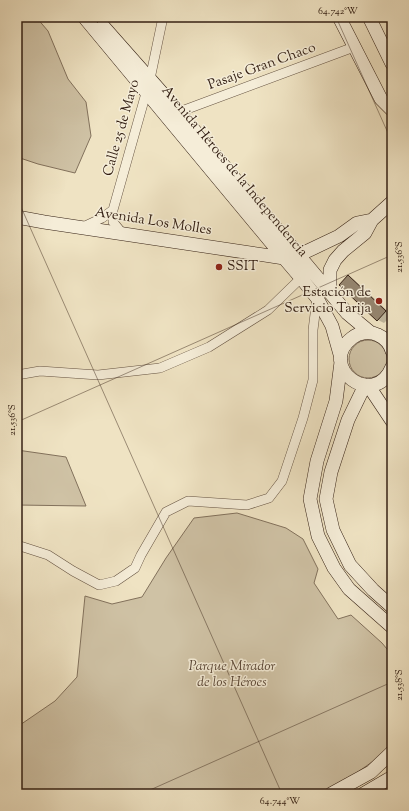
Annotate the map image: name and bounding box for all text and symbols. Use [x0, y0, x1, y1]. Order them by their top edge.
text: 64.742°W [318, 4, 358, 19]
street label: Pasaje Gran Chaco [205, 38, 319, 96]
street label: Calle 25 de Mayo [99, 77, 145, 179]
street label: Avenida Héroes de la Independencia [156, 82, 312, 262]
street label: Avenida Los Molles [93, 203, 213, 241]
text: 21.536°S [392, 241, 407, 273]
place label: SSIT [227, 257, 258, 277]
marker: SSIT [214, 262, 224, 272]
place label: Estación de Servicio Tarija [284, 283, 372, 319]
marker: Estación de Servicio Tarija [374, 296, 384, 306]
text: 21.536°S [5, 404, 20, 436]
park label: Parque Mirador de los Héroes [189, 657, 275, 693]
text: 21.538°S [392, 669, 407, 701]
text: 64.744°W [260, 794, 300, 809]

